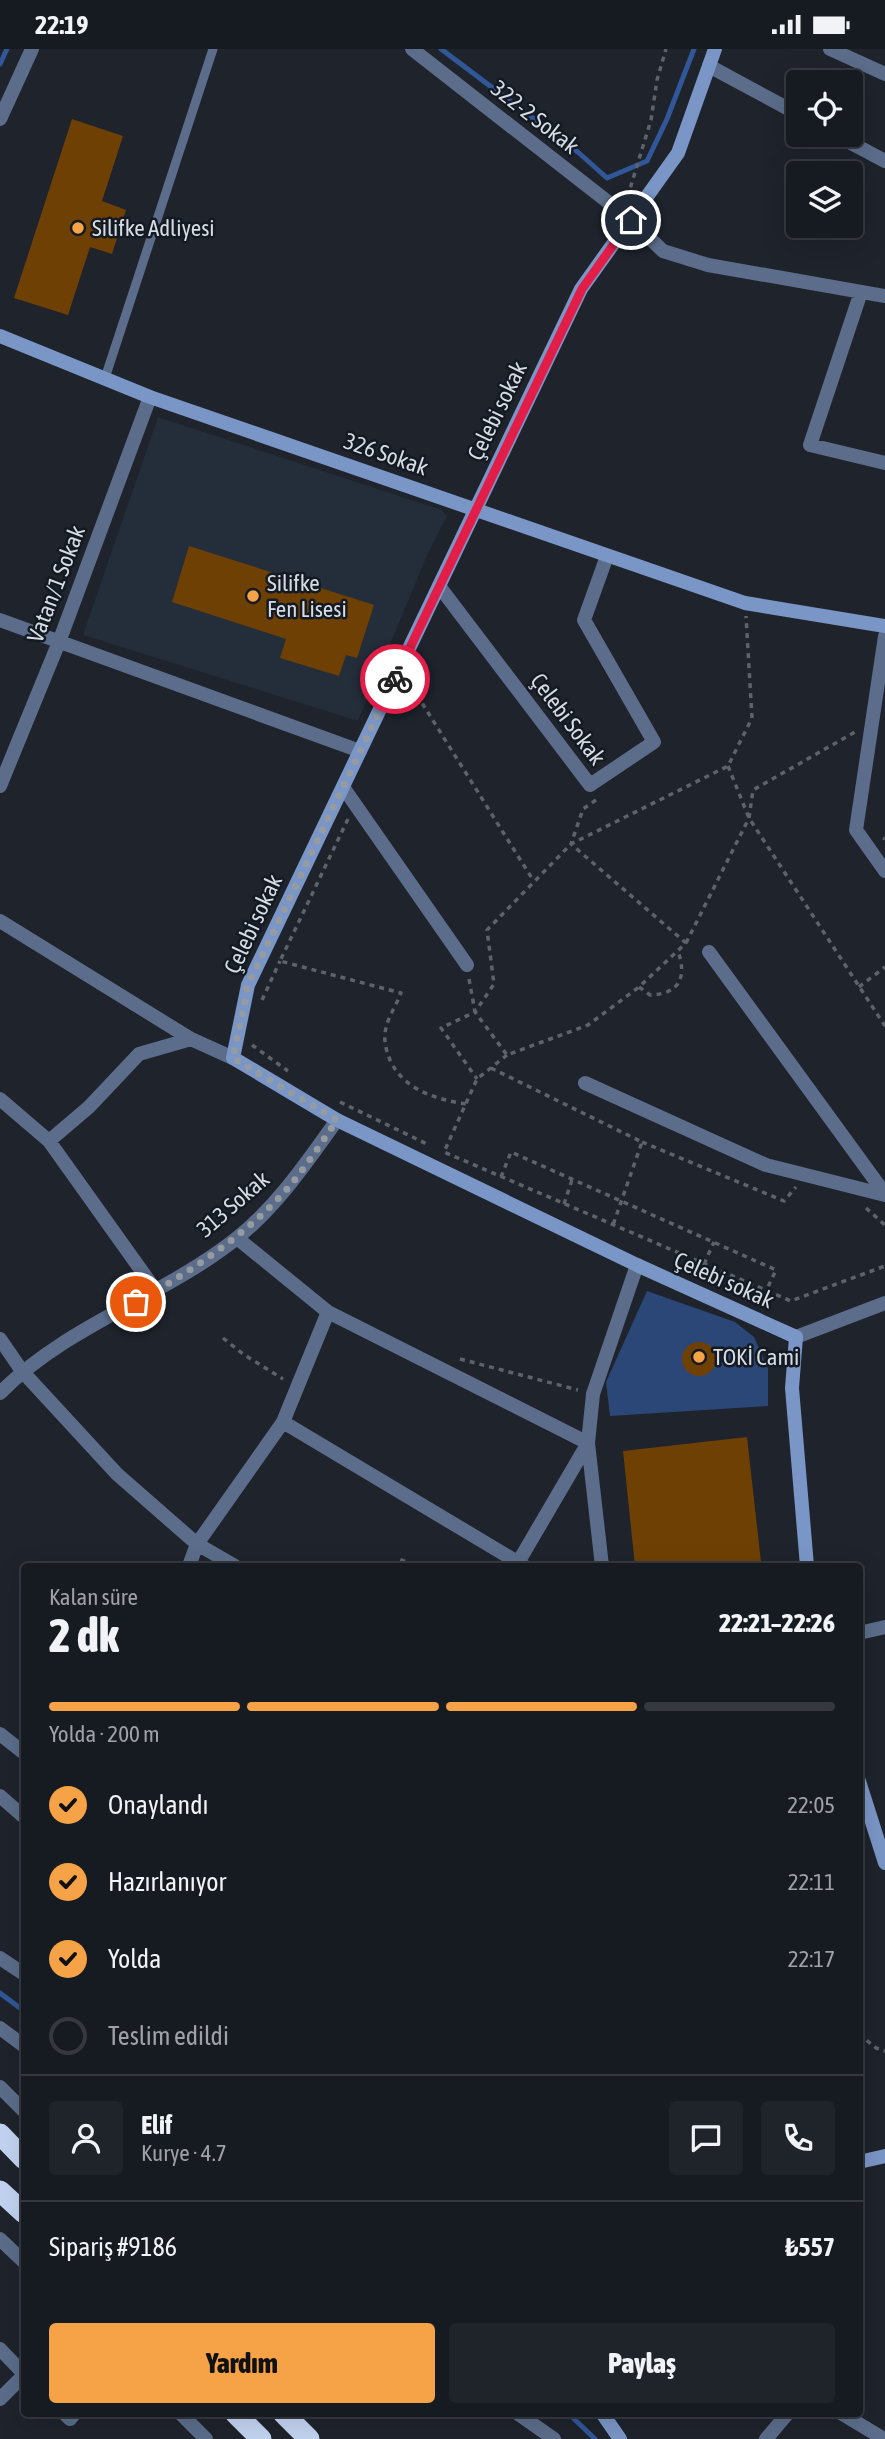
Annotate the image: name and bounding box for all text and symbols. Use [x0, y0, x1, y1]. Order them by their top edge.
text: 22:19 [35, 10, 89, 40]
map controls [786, 70, 863, 238]
button: locate [786, 70, 863, 147]
street label: 322-2 Sokak [486, 75, 584, 159]
button: layers [786, 161, 863, 238]
pin [601, 190, 661, 250]
icon: home [612, 201, 650, 239]
place label: Silifke Adliyesi [92, 215, 215, 241]
marker: Silifke Adliyesi [70, 220, 86, 236]
street label: Çelebi sokak [462, 358, 532, 464]
street label: 326 Sokak [341, 428, 431, 480]
street label: Vatan/1 Sokak [22, 522, 90, 646]
place label: Silifke Fen Lisesi [267, 570, 347, 622]
marker: Silifke Fen Lisesi [245, 588, 261, 604]
courier [360, 644, 430, 714]
icon: bike [376, 660, 414, 698]
street label: Çelebi Sokak [525, 668, 611, 770]
street label: Çelebi sokak [219, 870, 287, 978]
street label: 313 Sokak [192, 1166, 274, 1242]
street label: Çelebi sokak [670, 1247, 778, 1313]
pin [106, 1272, 166, 1332]
icon: bag [117, 1283, 155, 1321]
place label: TOKİ Cami [713, 1344, 799, 1370]
marker: TOKİ Cami [691, 1349, 707, 1365]
text: Kalan süre [49, 1584, 138, 1610]
text: 22:21–22:26 [719, 1608, 835, 1638]
text: 2 dk [49, 1609, 119, 1662]
text: Yolda · 200 m [49, 1721, 160, 1747]
icon: check [49, 1786, 87, 1824]
text: Onaylandı [108, 1790, 209, 1820]
text: 22:05 [787, 1792, 835, 1818]
icon: check [49, 1863, 87, 1901]
text: Hazırlanıyor [108, 1867, 226, 1897]
text: 22:11 [788, 1869, 835, 1895]
icon: check [49, 1940, 87, 1978]
text: Yolda [108, 1944, 161, 1974]
text: 22:17 [788, 1946, 835, 1972]
text: Teslim edildi [108, 2021, 229, 2051]
button: person [49, 2101, 123, 2175]
button: chat [669, 2101, 743, 2175]
button: phone [761, 2101, 835, 2175]
text: Elif [141, 2110, 172, 2140]
text: Kurye · 4.7 [141, 2140, 227, 2166]
text: Sipariş #9186 [49, 2232, 177, 2262]
text: ₺557 [785, 2232, 835, 2262]
button: Yardım [49, 2323, 435, 2403]
button: Paylaş [449, 2323, 835, 2403]

